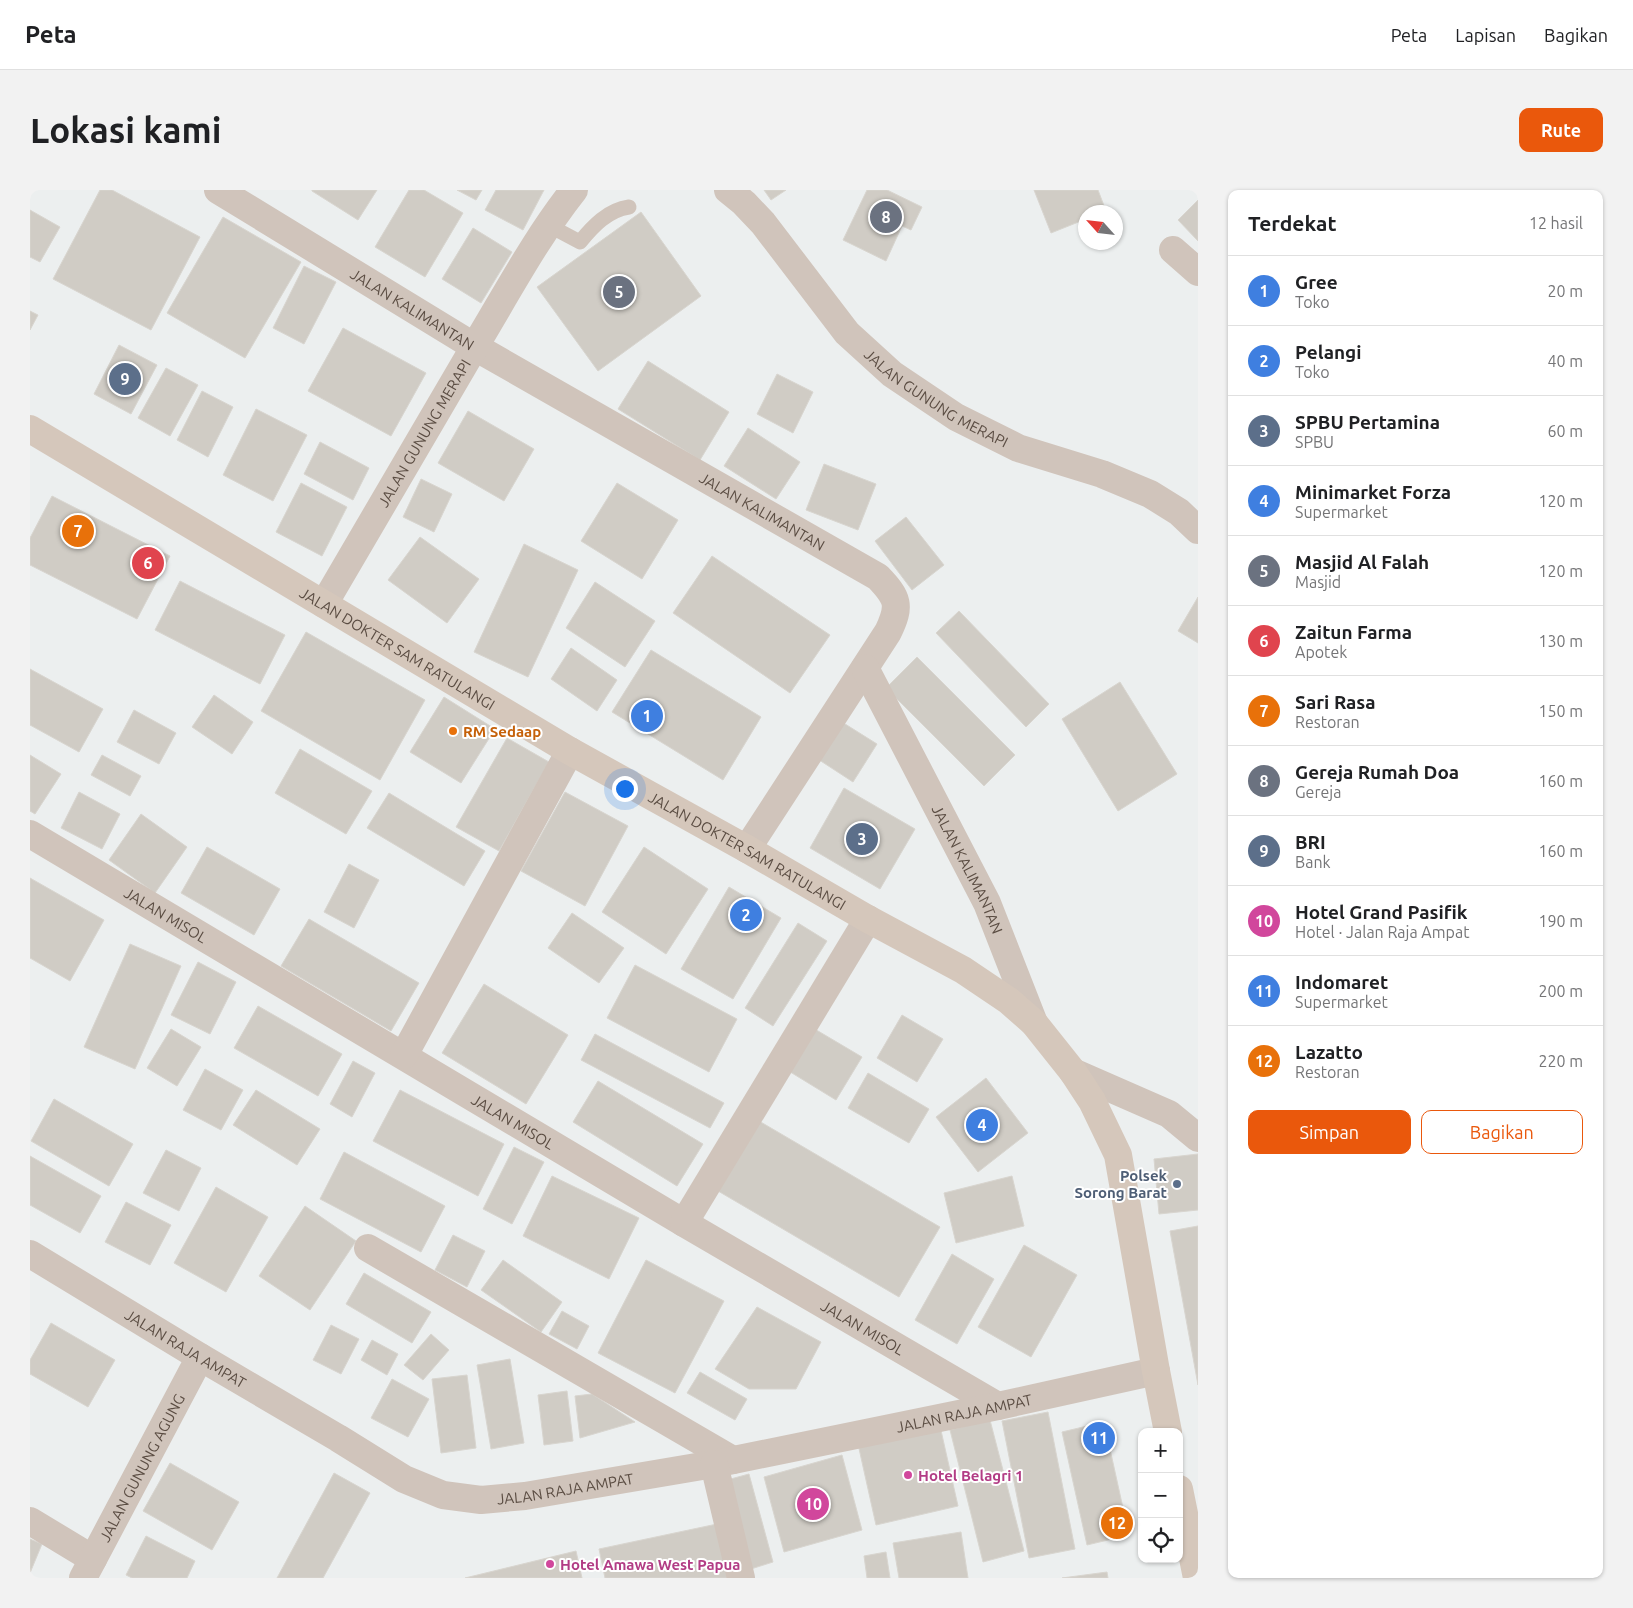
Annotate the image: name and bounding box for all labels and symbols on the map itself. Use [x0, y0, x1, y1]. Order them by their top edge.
pin: 8 [870, 198, 902, 236]
north arrow [1078, 205, 1123, 250]
street label: JALAN KALIMANTAN [348, 265, 477, 353]
pin: 5 [603, 273, 635, 311]
street label: JALAN GUNUNG MERAPI [861, 345, 1011, 450]
street label: JALAN GUNUNG MERAPI [374, 356, 474, 510]
pin: 9 [109, 360, 141, 398]
street label: JALAN KALIMANTAN [697, 469, 828, 553]
pin: 7 [62, 512, 94, 550]
pin: 6 [132, 544, 164, 582]
street label: JALAN DOKTER SAM RATULANGI [297, 584, 498, 713]
pin: 1 [631, 697, 663, 735]
place label: RM Sedaap [463, 723, 541, 740]
marker: RM Sedaap [447, 725, 459, 737]
your location [612, 776, 638, 802]
street label: JALAN DOKTER SAM RATULANGI [646, 788, 849, 913]
street label: JALAN KALIMANTAN [929, 802, 1007, 936]
pin: 3 [846, 820, 878, 858]
street label: JALAN MISOL [121, 884, 210, 946]
pin: 2 [730, 896, 762, 934]
street label: JALAN MISOL [469, 1090, 558, 1153]
pin: 4 [966, 1106, 998, 1144]
place label: Polsek Sorong Barat [1074, 1167, 1168, 1201]
marker: Polsek Sorong Barat [1171, 1178, 1183, 1190]
street label: JALAN MISOL [818, 1296, 908, 1358]
street label: JALAN RAJA AMPAT [122, 1305, 250, 1391]
street label: JALAN RAJA AMPAT [895, 1390, 1034, 1435]
street label: JALAN GUNUNG AGUNG [95, 1391, 188, 1544]
pin: 11 [1083, 1419, 1115, 1457]
place label: Hotel Belagri 1 [918, 1467, 1024, 1484]
street label: JALAN RAJA AMPAT [496, 1469, 635, 1507]
marker: Hotel Belagri 1 [902, 1469, 914, 1481]
pin: 10 [797, 1485, 829, 1523]
pin: 12 [1101, 1504, 1133, 1542]
place label: Hotel Amawa West Papua [560, 1556, 740, 1573]
marker: Hotel Amawa West Papua [544, 1558, 556, 1570]

